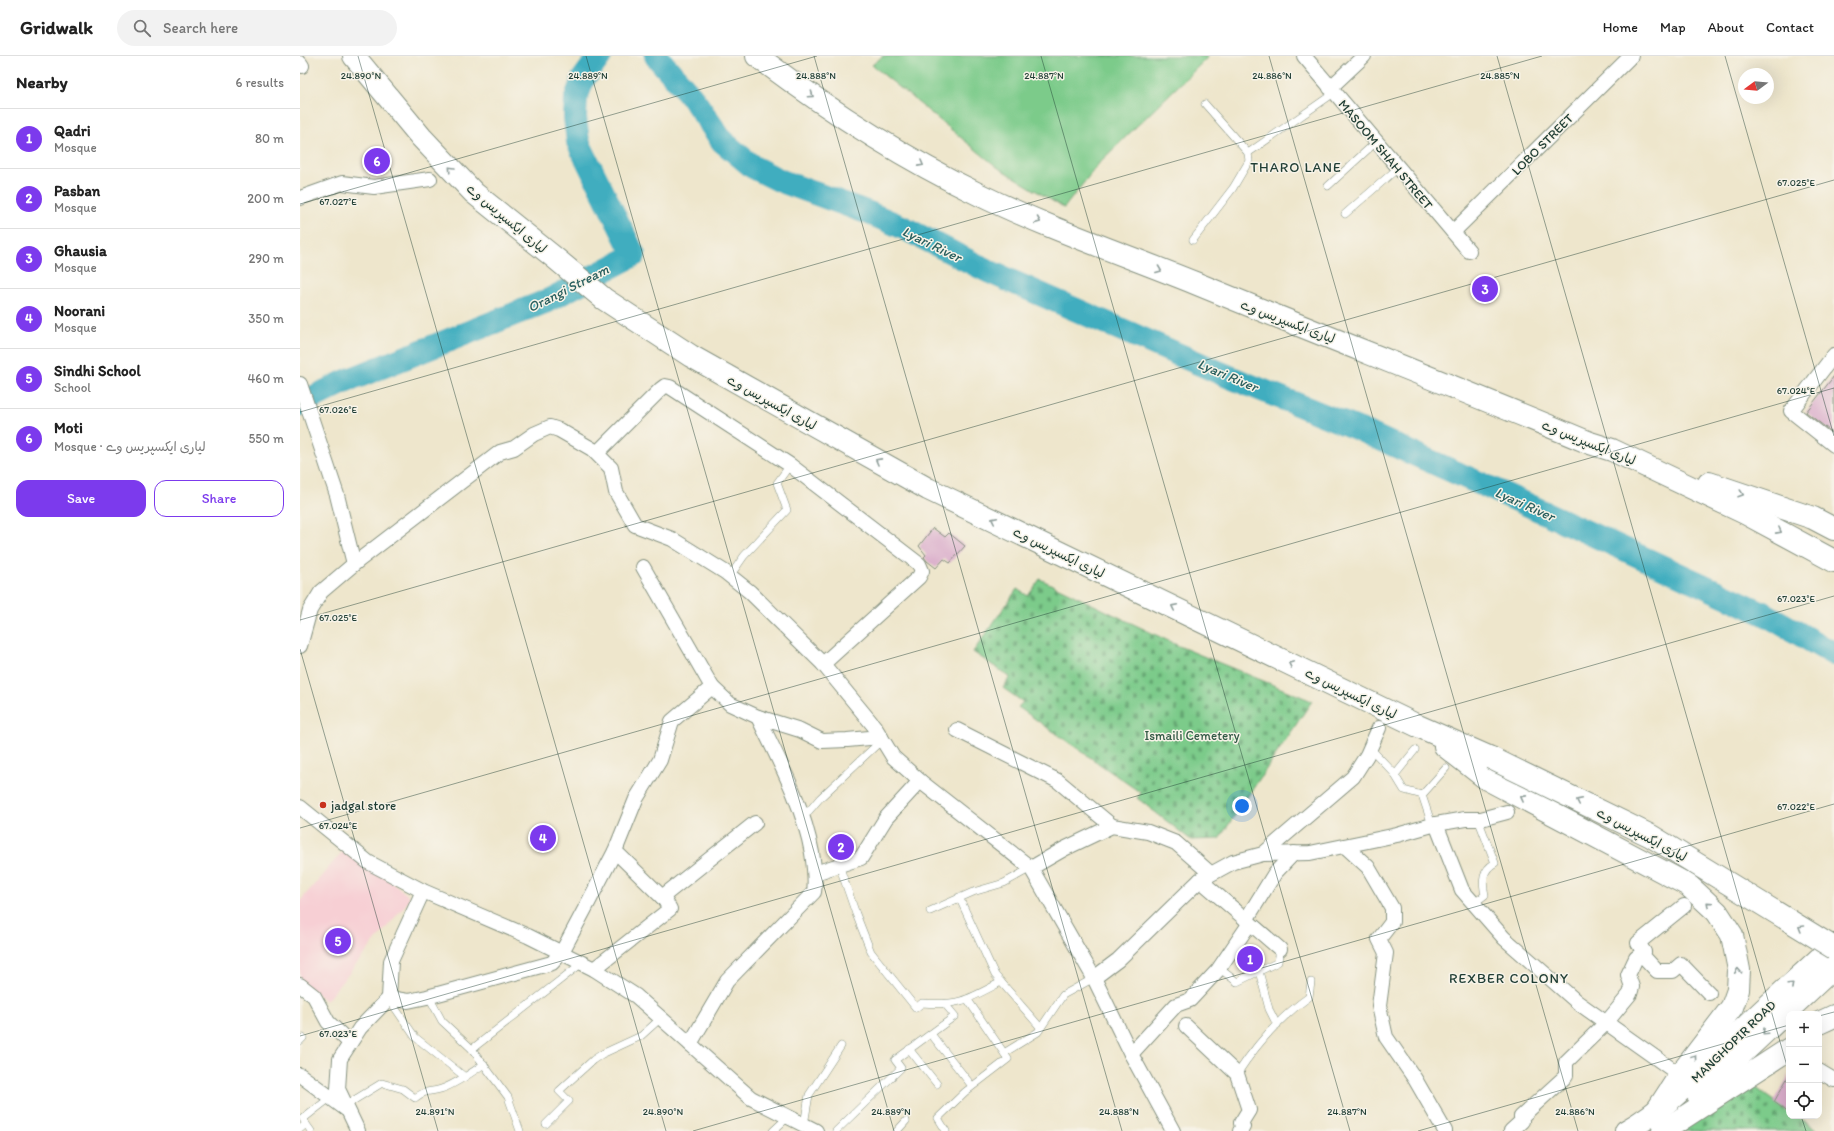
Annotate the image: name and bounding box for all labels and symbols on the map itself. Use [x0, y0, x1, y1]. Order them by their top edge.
north arrow [1738, 68, 1774, 104]
text: 24.890°N [341, 69, 381, 82]
text: 24.889°N [568, 69, 608, 82]
text: 24.888°N [796, 69, 836, 82]
text: 24.887°N [1024, 69, 1064, 82]
text: 24.886°N [1252, 69, 1292, 82]
text: 24.885°N [1480, 69, 1520, 82]
one-way arrow [807, 90, 814, 98]
street label: MASOOM SHAH STREET [1335, 96, 1436, 213]
street label: LOBO STREET [1509, 110, 1577, 178]
pin: 6 [364, 146, 390, 176]
district label: THARO LANE [1250, 159, 1342, 176]
one-way arrow [917, 160, 924, 167]
one-way arrow [448, 166, 456, 174]
text: 67.025°E [1777, 176, 1815, 189]
street label: لیاری ایکسپریس وے [463, 181, 550, 257]
text: 67.027°E [319, 195, 357, 208]
one-way arrow [1035, 216, 1042, 224]
water label: Lyari River [899, 223, 965, 267]
water label: Orangi Stream [525, 261, 612, 316]
one-way arrow [1155, 265, 1162, 273]
pin: 3 [1472, 274, 1498, 304]
street label: لیاری ایکسپریس وے [1238, 297, 1337, 347]
water label: Lyari River [1195, 355, 1262, 396]
street label: لیاری ایکسپریس وے [724, 372, 819, 434]
text: 67.024°E [1777, 384, 1816, 397]
text: 67.026°E [319, 403, 357, 416]
street label: لیاری ایکسپریس وے [1539, 417, 1638, 469]
one-way arrow [875, 458, 882, 465]
water label: Lyari River [1492, 484, 1559, 526]
one-way arrow [1738, 489, 1745, 497]
one-way arrow [990, 517, 998, 525]
street label: لیاری ایکسپریس وے [1010, 524, 1107, 582]
one-way arrow [1775, 526, 1782, 534]
text: 67.023°E [1777, 592, 1815, 605]
one-way arrow [1170, 604, 1178, 612]
text: 67.025°E [319, 611, 357, 624]
one-way arrow [1287, 661, 1295, 669]
street label: لیاری ایکسپریس وے [1302, 665, 1399, 723]
park label: Ismaili Cemetery [1144, 728, 1240, 743]
one-way arrow [1520, 795, 1527, 803]
your location [1232, 796, 1252, 816]
place label: jadgal store [330, 798, 396, 813]
one-way arrow [1575, 798, 1583, 806]
marker: jadgal store [318, 800, 328, 810]
text: 67.022°E [1777, 800, 1815, 813]
street label: لیاری ایکسپریس وے [1594, 804, 1689, 865]
text: 67.024°E [319, 819, 358, 832]
pin: 4 [530, 823, 556, 853]
pin: 2 [828, 832, 854, 862]
one-way arrow [1706, 901, 1713, 908]
one-way arrow [1798, 925, 1805, 932]
pin: 5 [325, 926, 351, 956]
pin: 1 [1237, 944, 1263, 974]
one-way arrow [1734, 968, 1742, 974]
district label: REXBER COLONY [1449, 970, 1569, 987]
one-way arrow [1786, 982, 1794, 990]
street label: MANGHOPIR ROAD [1688, 997, 1779, 1086]
text: 67.023°E [319, 1027, 357, 1040]
one-way arrow [1762, 1028, 1770, 1035]
one-way arrow [1689, 1055, 1696, 1062]
text: 24.891°N [416, 1105, 455, 1118]
text: 24.890°N [643, 1105, 683, 1118]
text: 24.889°N [871, 1105, 911, 1118]
text: 24.888°N [1099, 1105, 1139, 1118]
text: 24.887°N [1327, 1105, 1367, 1118]
text: 24.886°N [1555, 1105, 1595, 1118]

